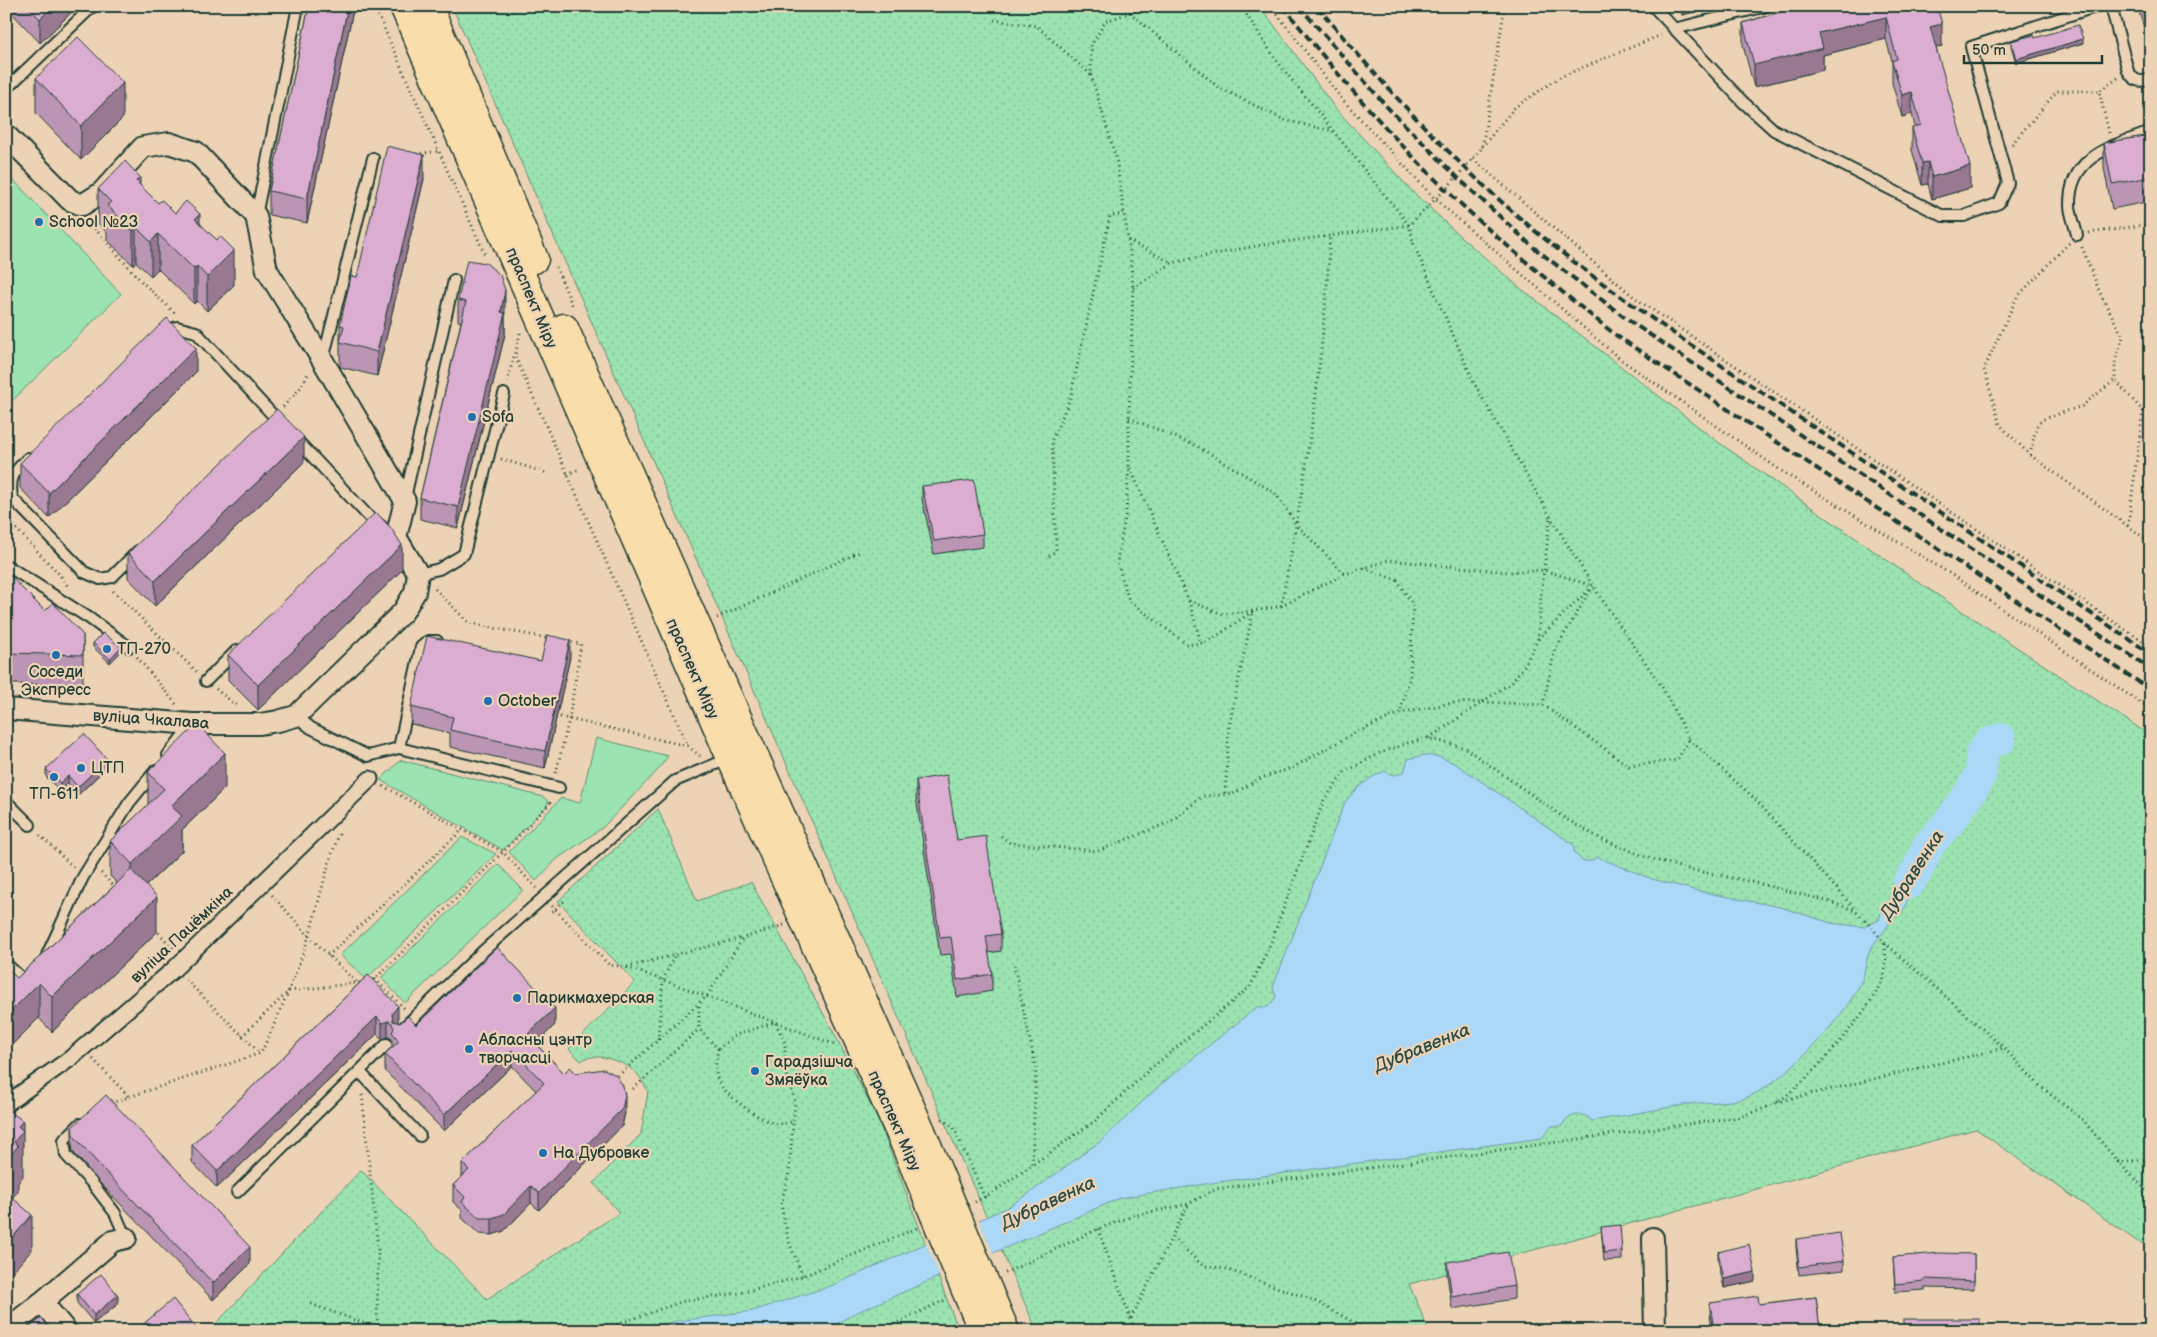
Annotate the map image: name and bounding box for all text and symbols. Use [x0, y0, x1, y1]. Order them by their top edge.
scale bar [1964, 32, 2102, 64]
text: 50 m [1972, 41, 2006, 60]
place label: School №23 [49, 213, 138, 232]
marker: School №23 [33, 216, 45, 228]
street label: праспект Міру [501, 245, 561, 352]
place label: Sofa [482, 408, 514, 427]
marker: Sofa [466, 411, 478, 423]
street label: праспект Міру [661, 616, 723, 723]
place label: ТП-270 [117, 640, 171, 659]
marker: ТП-270 [101, 643, 113, 655]
marker: Соседи Экспресс [50, 649, 62, 661]
place label: Соседи Экспресс [21, 663, 91, 700]
place label: October [498, 692, 556, 711]
marker: October [482, 695, 494, 707]
street label: вуліца Чкалава [92, 706, 210, 734]
place label: ЦТП [91, 759, 125, 778]
marker: ЦТП [75, 762, 87, 774]
marker: ТП-611 [48, 771, 60, 783]
place label: ТП-611 [29, 785, 79, 804]
water label: Дубравенка [1875, 827, 1948, 924]
street label: вуліца Пацёмкіна [127, 882, 238, 987]
place label: Парикмахерская [527, 989, 655, 1008]
marker: Парикмахерская [511, 992, 523, 1004]
water label: Дубравенка [1370, 1019, 1473, 1077]
place label: Абласны цэнтр творчасці [478, 1031, 592, 1068]
marker: Абласны цэнтр творчасці [463, 1043, 475, 1055]
place label: Гарадзішча Змяёўка [765, 1053, 854, 1090]
marker: Гарадзішча Змяёўка [749, 1065, 761, 1077]
street label: праспект Міру [863, 1068, 925, 1175]
place label: На Дубровке [553, 1144, 649, 1163]
marker: На Дубровке [537, 1147, 549, 1159]
water label: Дубравенка [997, 1172, 1098, 1234]

